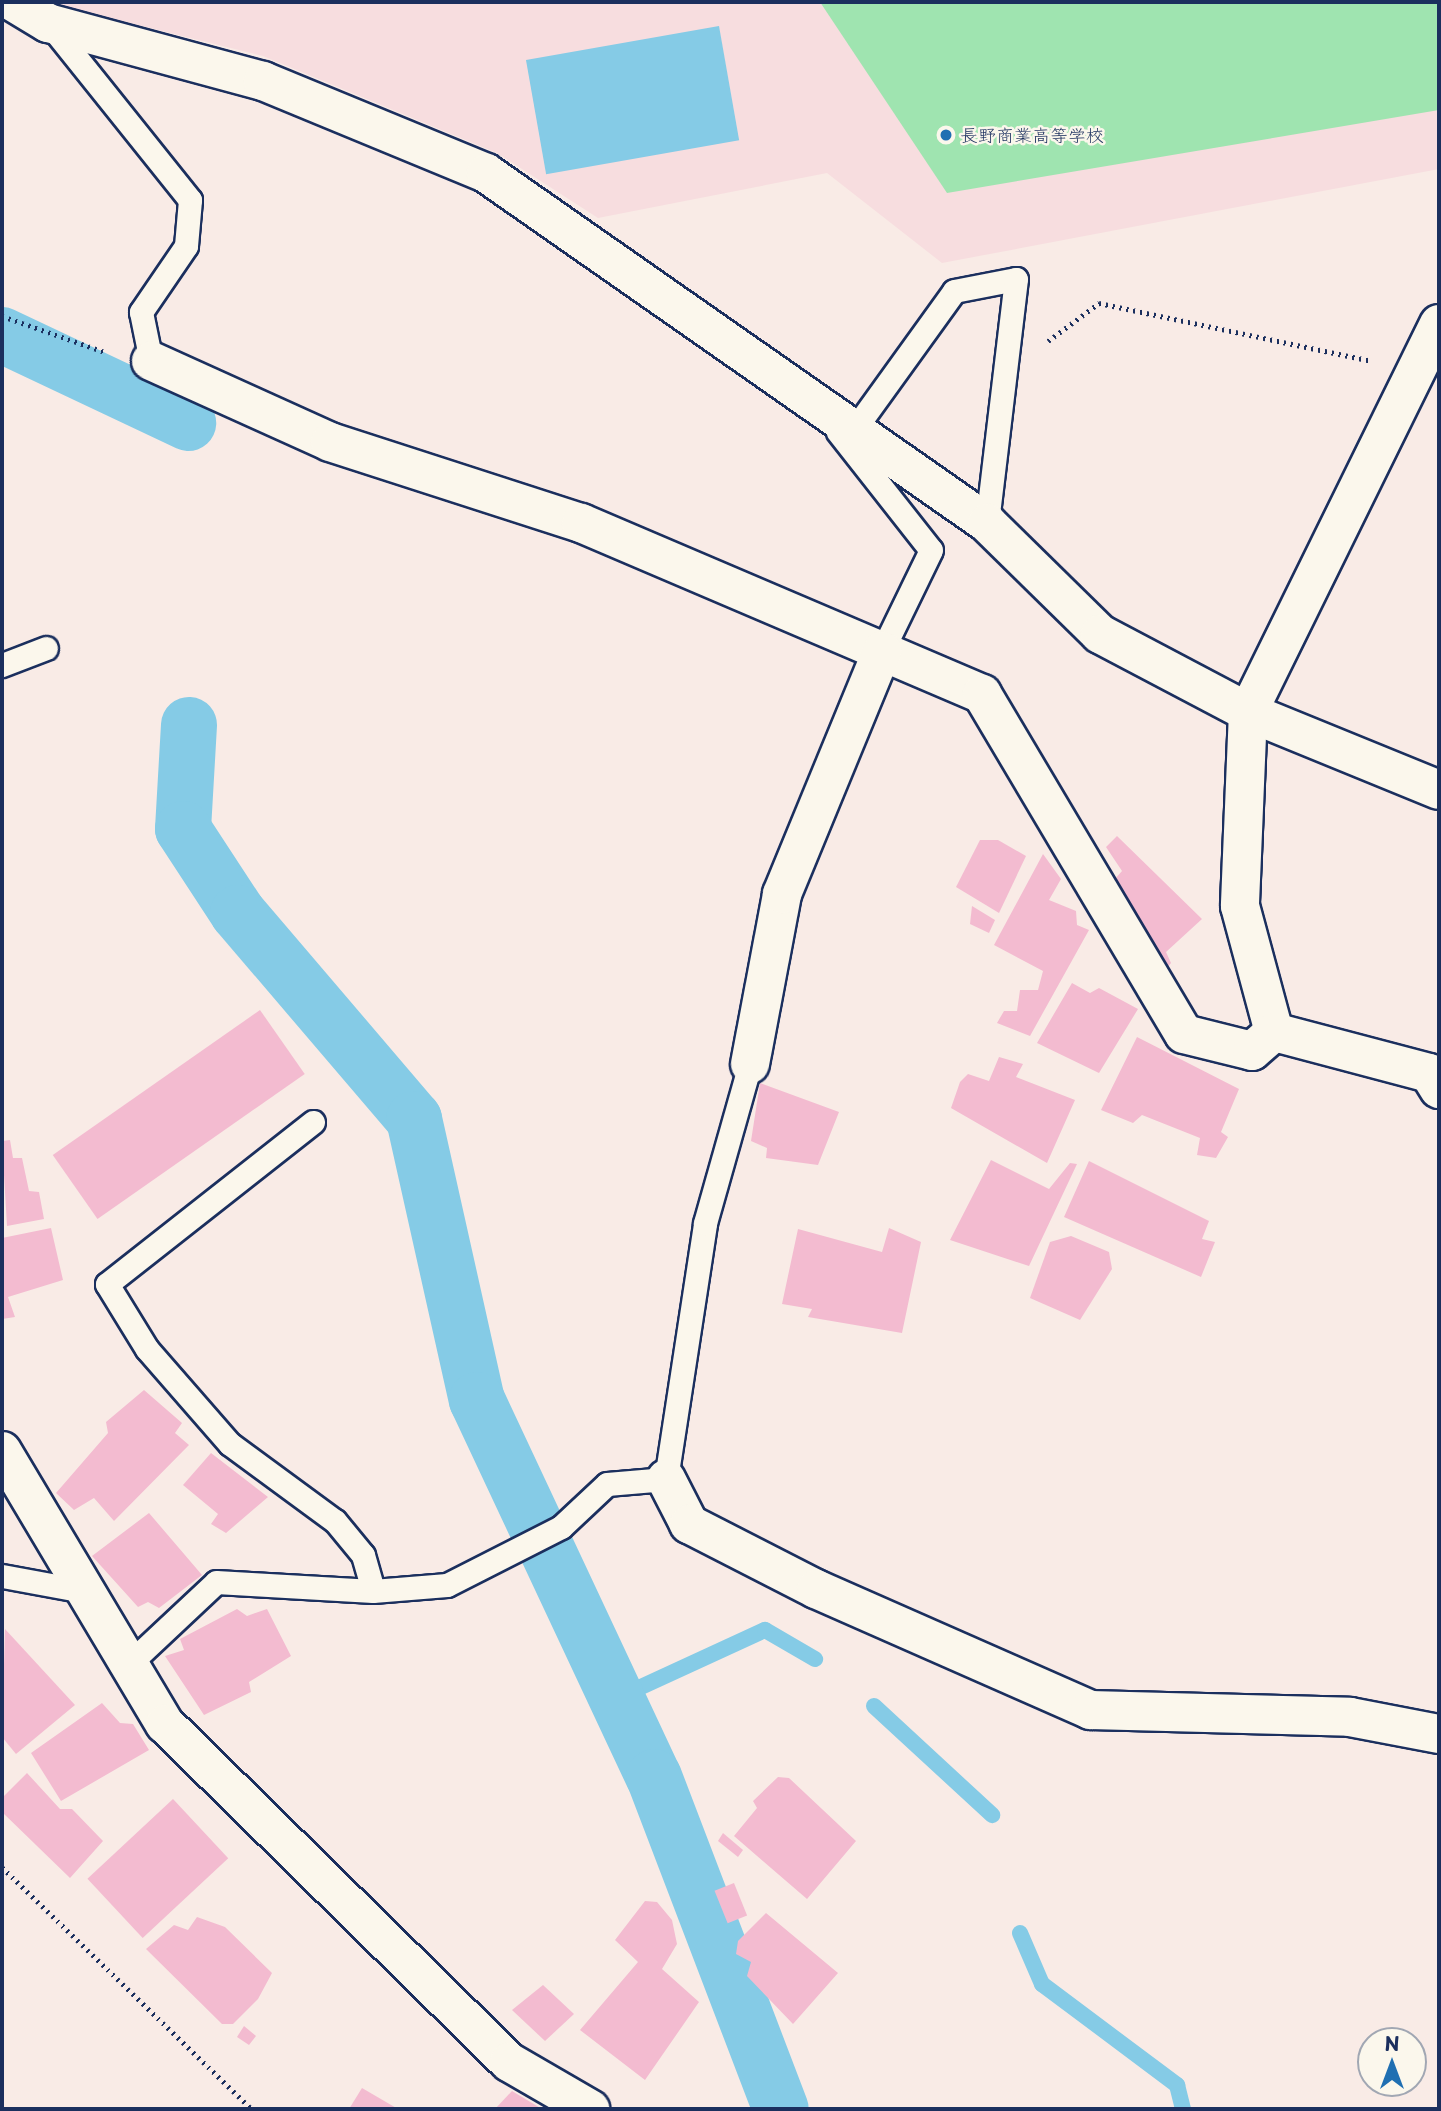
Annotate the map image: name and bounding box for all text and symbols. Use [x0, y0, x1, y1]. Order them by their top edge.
place label: 長野商業高等学校 [960, 124, 1104, 146]
marker: 長野商業高等学校 [938, 127, 954, 143]
north arrow [1357, 2027, 1427, 2097]
text: N [1384, 2029, 1400, 2057]

